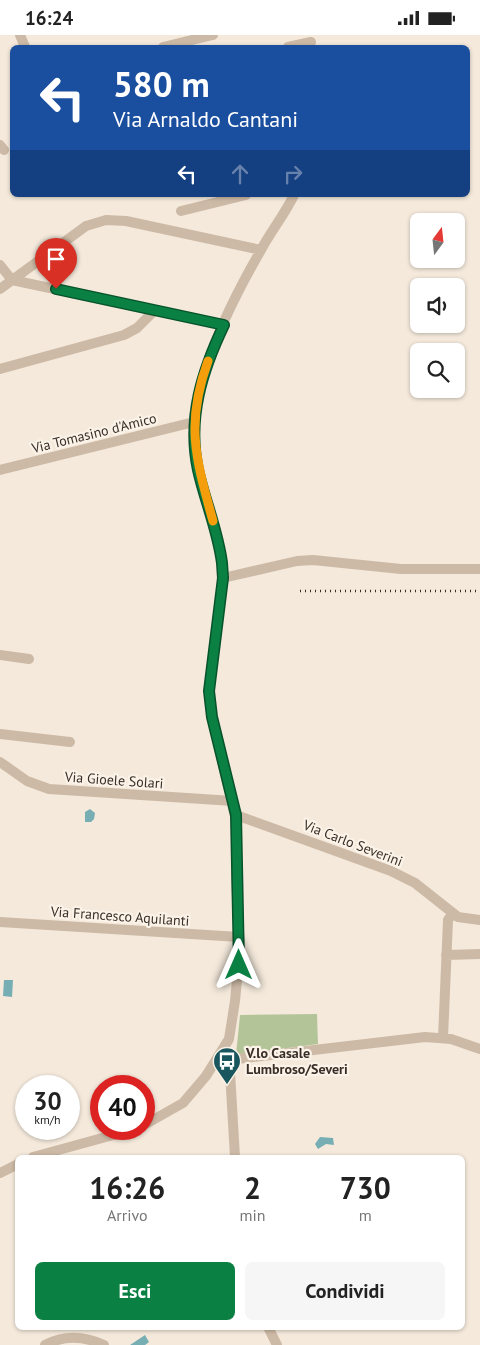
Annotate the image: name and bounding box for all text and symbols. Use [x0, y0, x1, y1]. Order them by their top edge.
text: 16:24 [25, 6, 73, 30]
text: 580 m [113, 61, 210, 107]
icon: left [30, 65, 95, 130]
text: Via Arnaldo Cantani [113, 105, 298, 133]
icon: left [173, 160, 201, 188]
icon: ahead [226, 160, 254, 188]
icon: right [279, 160, 307, 188]
north arrow [410, 213, 465, 267]
map controls [410, 213, 465, 398]
pin [35, 238, 77, 289]
icon: arrive [42, 245, 70, 273]
button: sound [410, 278, 465, 333]
button: search [410, 343, 465, 398]
street label: Via Tomasino d'Amico [29, 409, 158, 457]
street label: Via Gioele Solari [63, 768, 164, 792]
street label: Via Carlo Severini [300, 815, 405, 870]
street label: Via Francesco Aquilanti [49, 902, 190, 930]
position arrow [212, 938, 264, 990]
place label: V.lo Casale Lumbroso/Severi [245, 1044, 348, 1078]
bus stop icon: V.lo Casale Lumbroso/Severi [212, 1046, 242, 1085]
speed limit sign: 40 [90, 1075, 155, 1140]
text: 30 [33, 1085, 62, 1117]
text: km/h [34, 1112, 61, 1127]
text: 16:26 [89, 1168, 165, 1207]
text: 2 [244, 1168, 261, 1207]
text: 730 [340, 1168, 391, 1207]
text: Arrivo [107, 1205, 148, 1225]
text: min [240, 1205, 266, 1225]
text: m [359, 1205, 372, 1225]
button: Esci [35, 1262, 235, 1320]
button: Condividi [245, 1262, 445, 1320]

